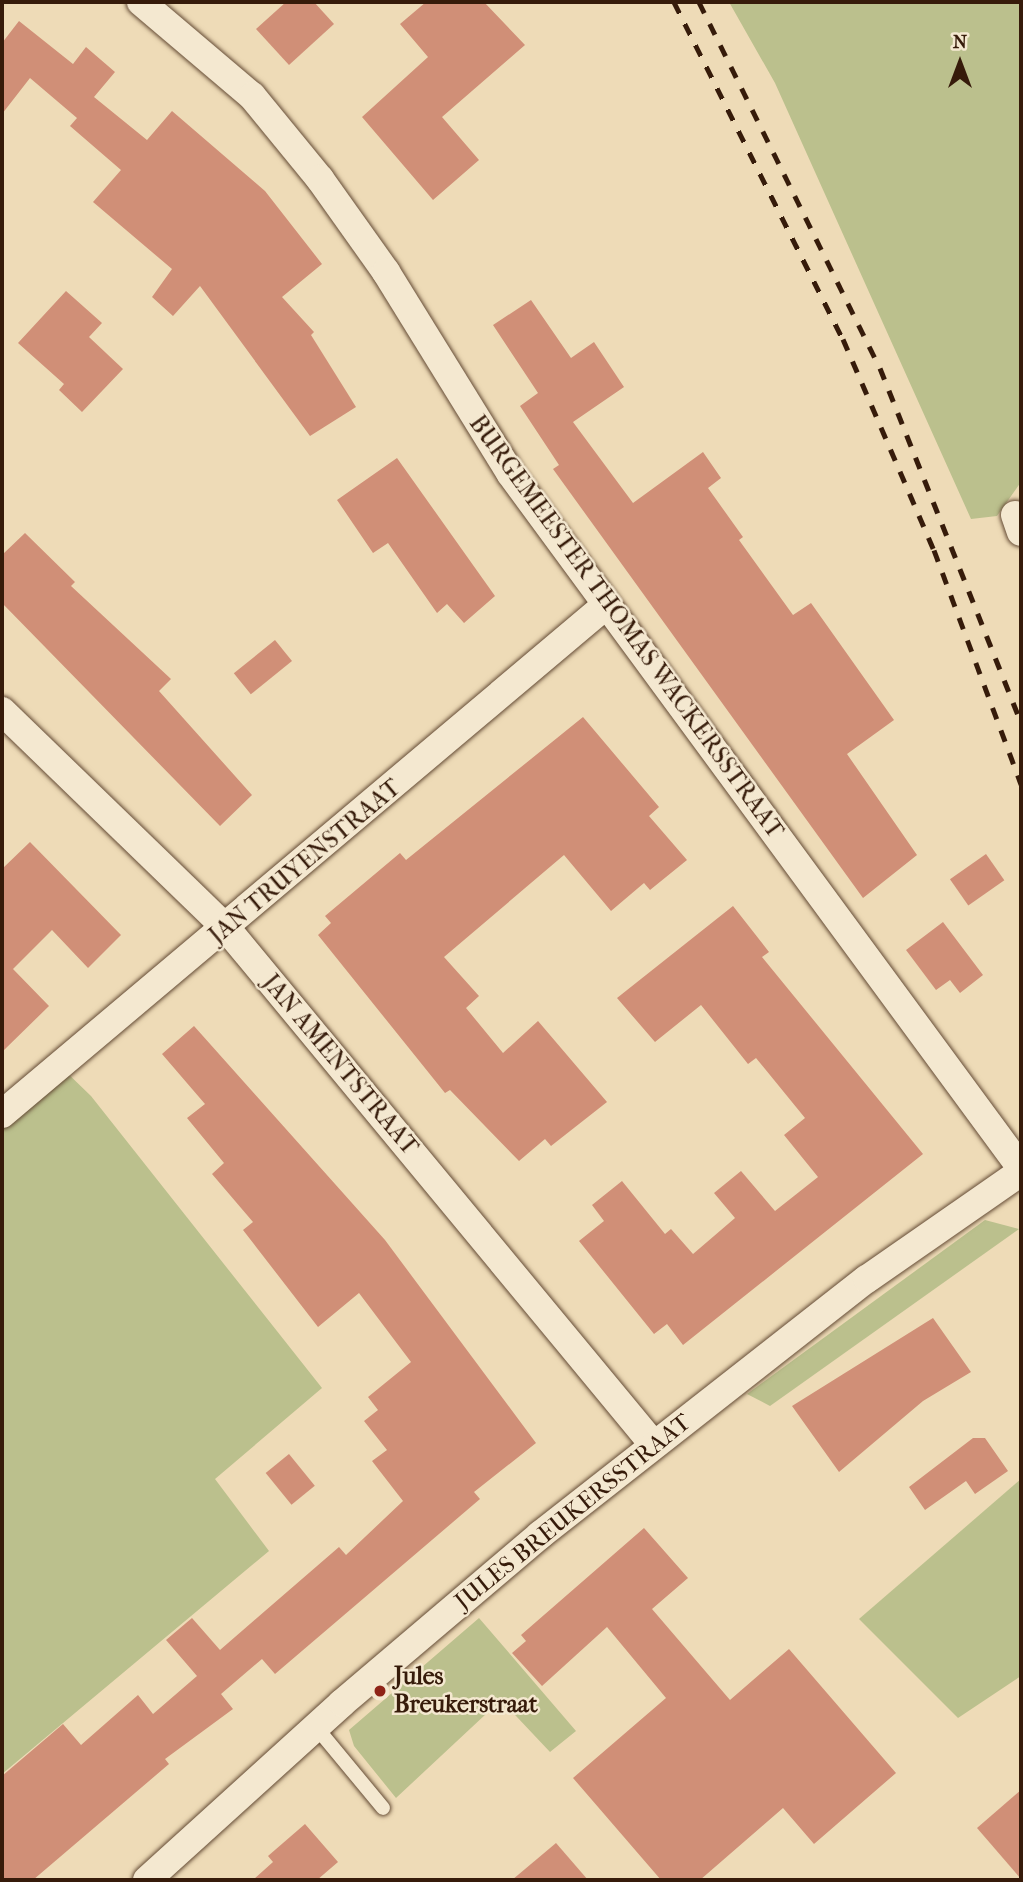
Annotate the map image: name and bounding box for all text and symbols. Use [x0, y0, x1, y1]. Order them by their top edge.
north arrow [925, 28, 995, 98]
text: N [953, 31, 967, 53]
street label: BURGEMEESTER THOMAS WACKERSSTRAAT [463, 410, 789, 844]
street label: JAN TRUYENSTRAAT [203, 774, 407, 950]
street label: JAN AMENTSTRAAT [256, 969, 424, 1161]
street label: JULES BREUKERSSTRAAT [449, 1408, 697, 1616]
place label: Jules Breukerstraat [394, 1663, 538, 1719]
marker: Jules Breukerstraat [372, 1683, 388, 1699]

